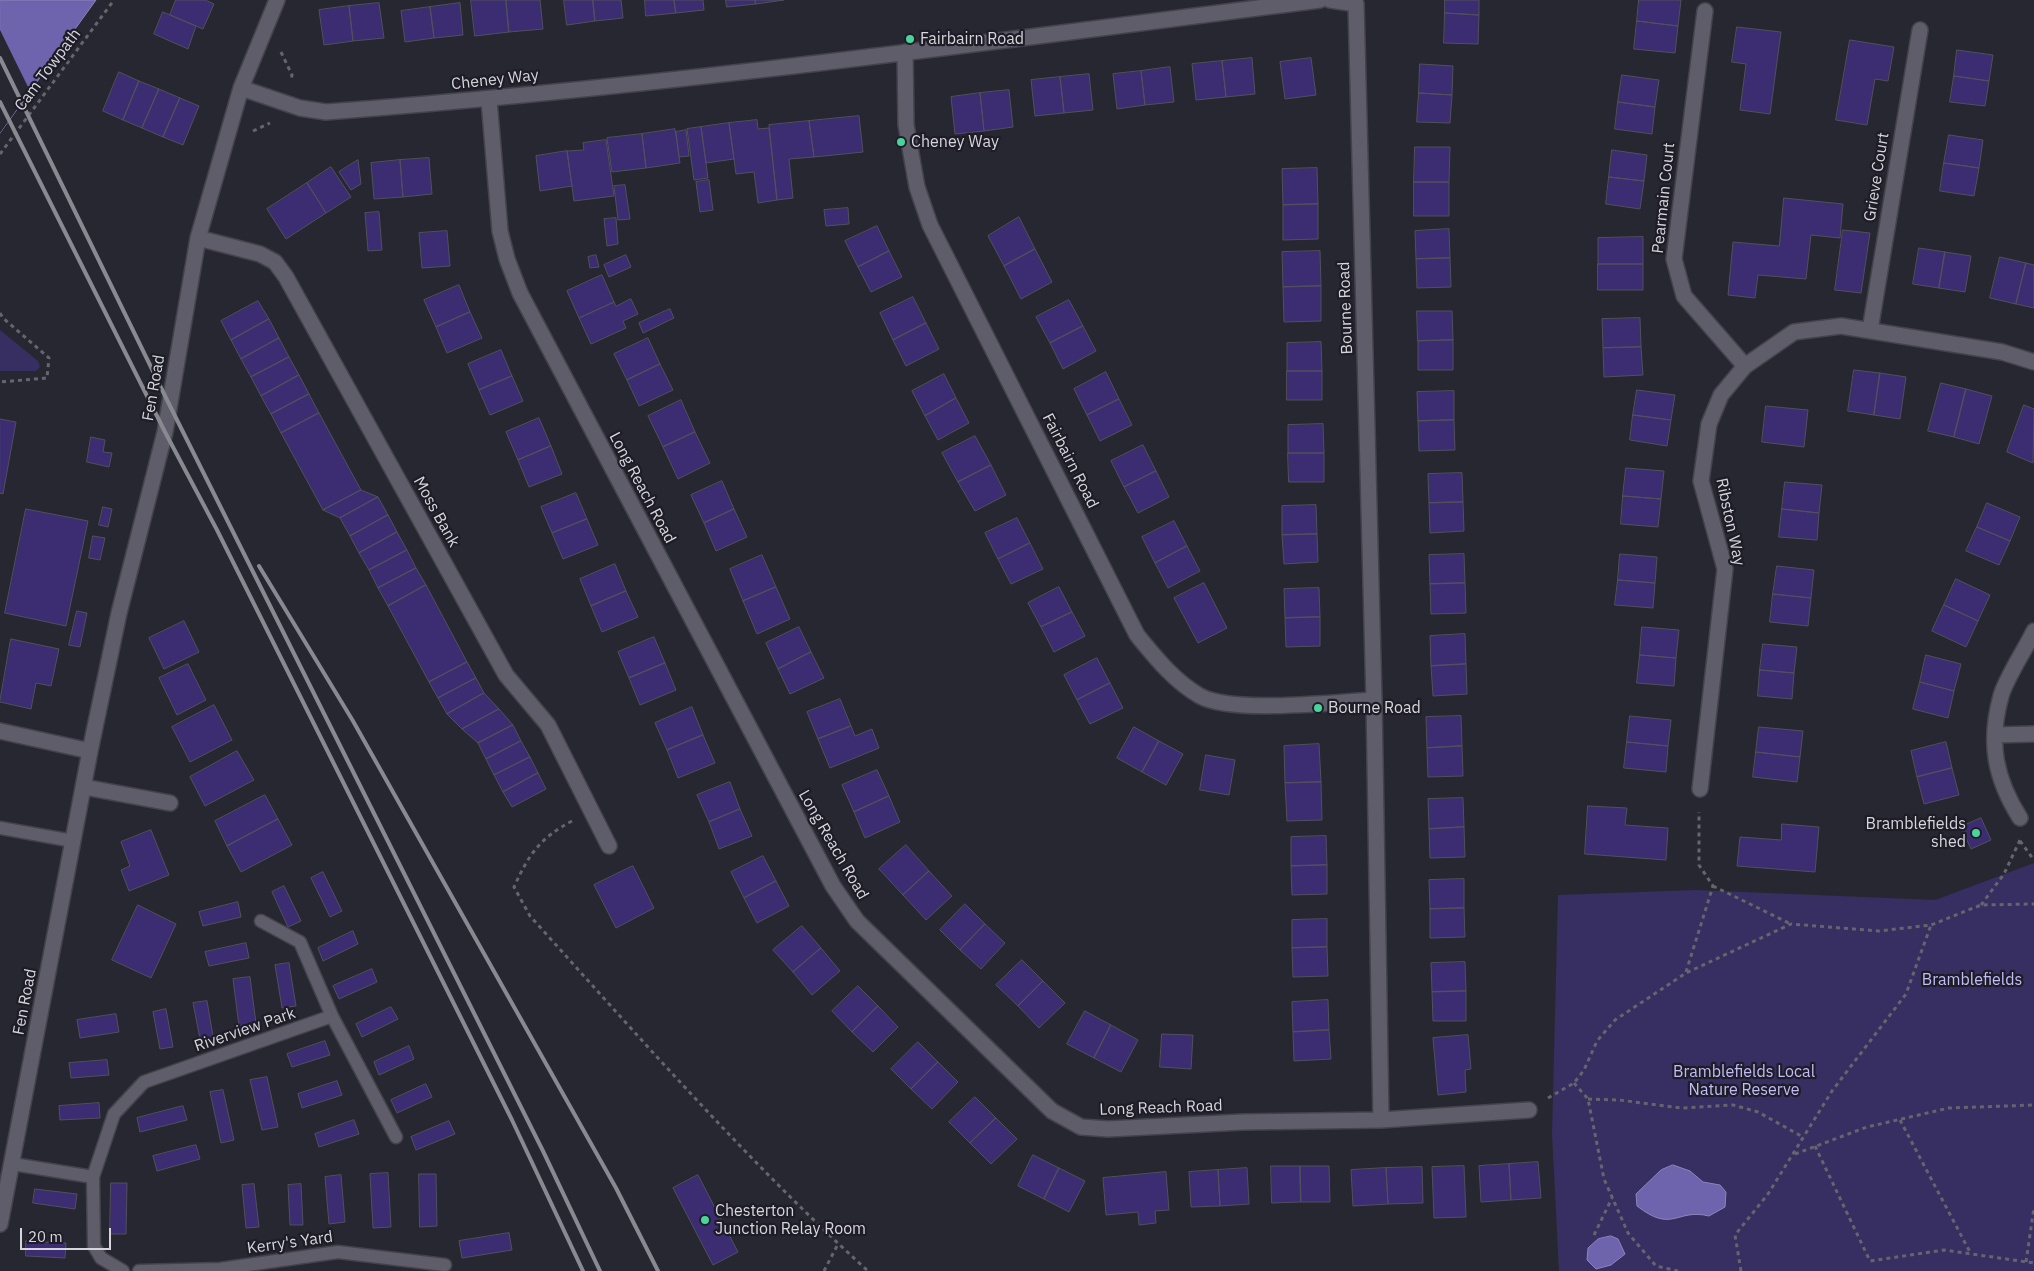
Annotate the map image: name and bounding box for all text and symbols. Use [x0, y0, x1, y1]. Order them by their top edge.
street label: Cam Towpath [11, 25, 85, 115]
place label: Fairbairn Road [920, 29, 1024, 49]
marker: Fairbairn Road [904, 33, 916, 45]
street label: Cheney Way [450, 66, 540, 94]
street label: Grieve Court [1861, 131, 1893, 223]
place label: Cheney Way [911, 132, 999, 152]
marker: Cheney Way [895, 136, 907, 148]
street label: Pearmain Court [1649, 142, 1679, 254]
street label: Bourne Road [1335, 261, 1357, 355]
street label: Fen Road [139, 353, 169, 423]
street label: Fairbairn Road [1038, 410, 1102, 512]
street label: Long Reach Road [605, 429, 679, 547]
street label: Moss Bank [409, 473, 463, 551]
street label: Ribston Way [1711, 476, 1749, 568]
place label: Bourne Road [1328, 698, 1421, 718]
marker: Bourne Road [1312, 702, 1324, 714]
street label: Long Reach Road [794, 787, 872, 903]
place label: Bramblefields shed [1866, 814, 1966, 852]
marker: Bramblefields shed [1970, 827, 1982, 839]
street label: Fen Road [9, 967, 41, 1037]
park label: Bramblefields [1922, 970, 2022, 990]
street label: Riverview Park [192, 1004, 298, 1056]
park label: Bramblefields Local Nature Reserve [1673, 1062, 1815, 1100]
street label: Long Reach Road [1099, 1096, 1223, 1120]
place label: Chesterton Junction Relay Room [715, 1201, 866, 1239]
marker: Chesterton Junction Relay Room [699, 1214, 711, 1226]
scale bar [22, 1218, 114, 1250]
text: 20 m [28, 1227, 63, 1246]
street label: Kerry's Yard [246, 1227, 334, 1259]

